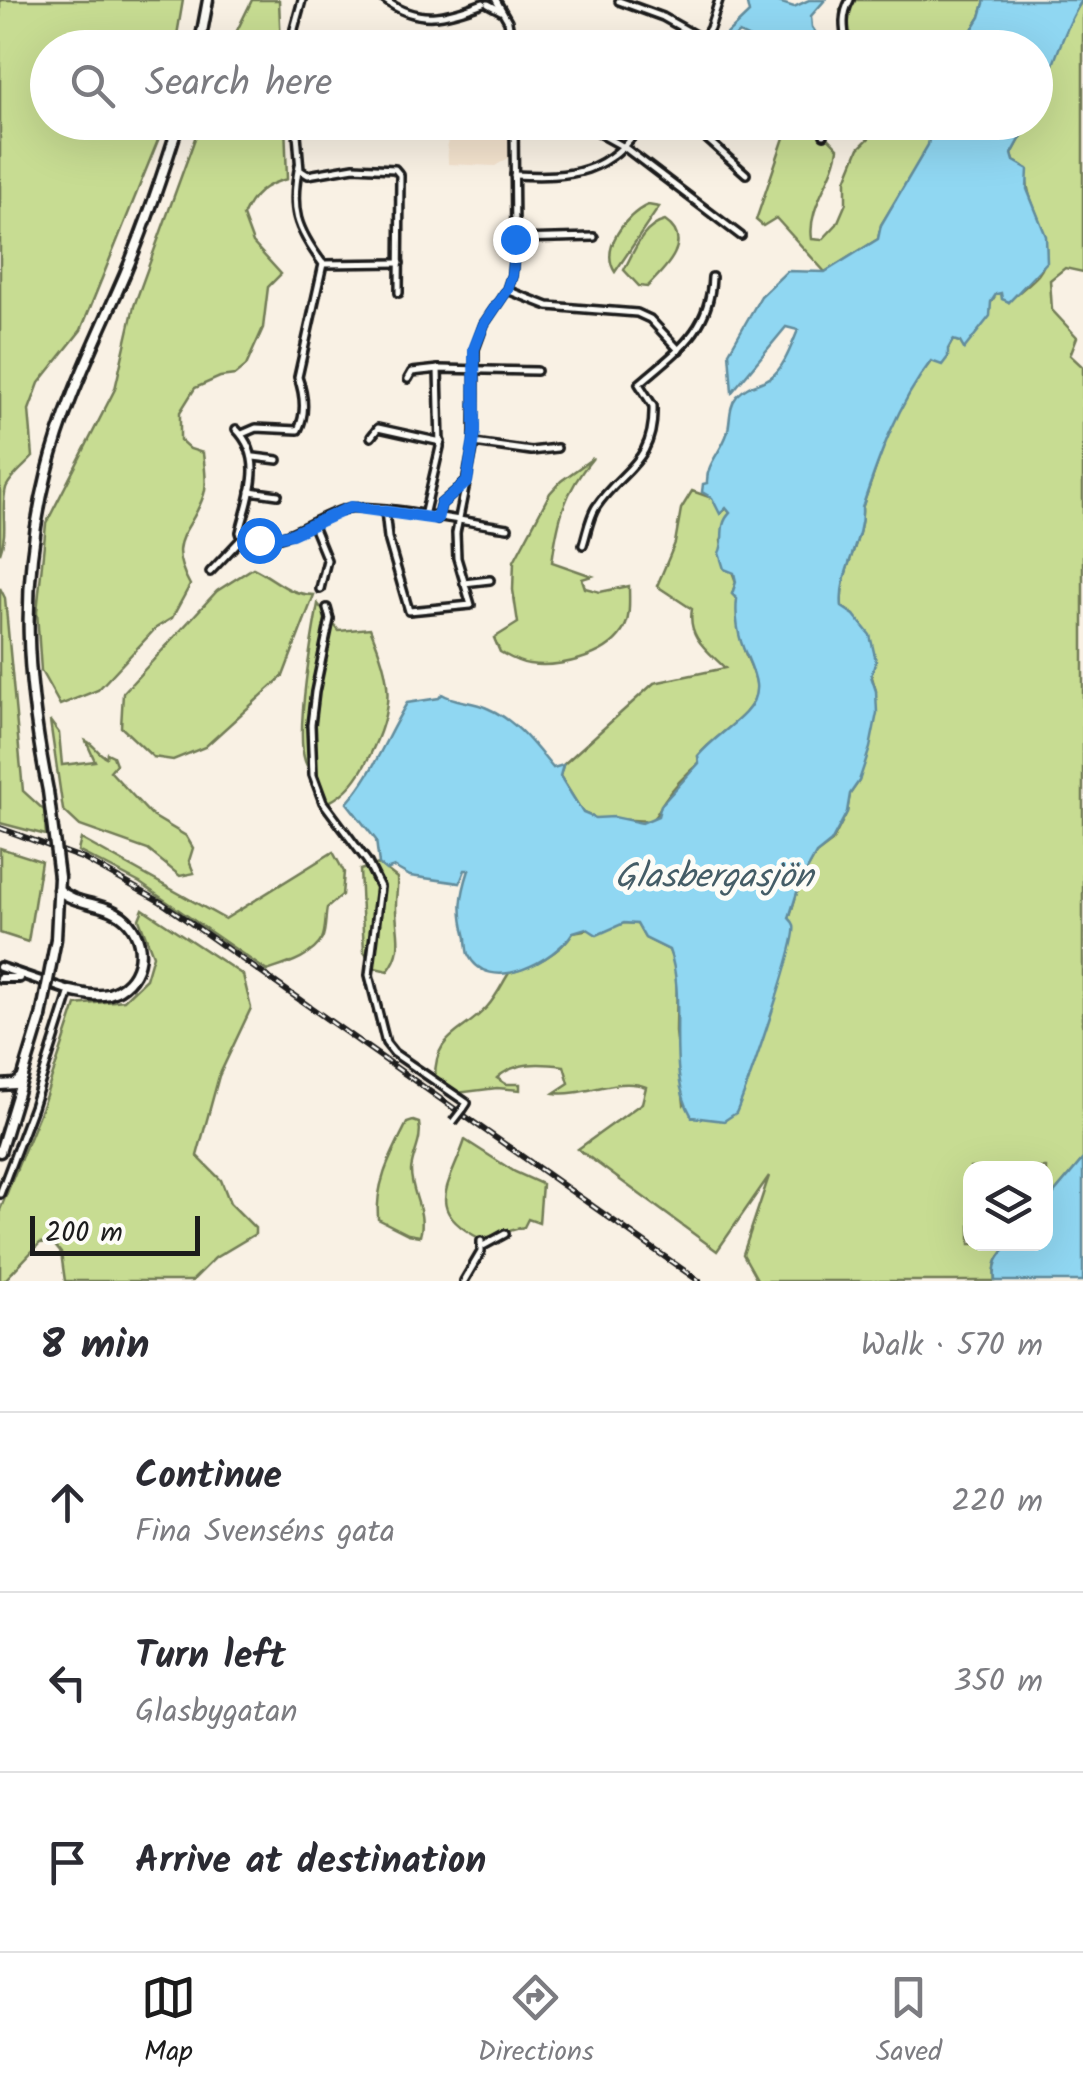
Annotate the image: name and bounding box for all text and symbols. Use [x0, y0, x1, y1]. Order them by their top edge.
search box [30, 30, 1053, 140]
text: Search here [145, 55, 332, 115]
icon: search [65, 58, 120, 113]
route end [493, 217, 539, 263]
route start [237, 518, 283, 564]
water label: Glasbergasjön [615, 850, 815, 906]
map controls [963, 1161, 1053, 1251]
button: layers [963, 1161, 1053, 1251]
scale bar [30, 1211, 200, 1256]
text: 200 m [45, 1211, 123, 1256]
text: 8 min [40, 1313, 150, 1380]
text: Walk · 570 m [861, 1321, 1043, 1372]
text: Continue [135, 1447, 282, 1507]
icon: ahead [40, 1475, 95, 1530]
text: 220 m [952, 1477, 1043, 1528]
text: Fina Svenséns gata [135, 1507, 395, 1558]
text: Turn left [135, 1627, 286, 1687]
icon: left [40, 1655, 95, 1710]
text: 350 m [953, 1657, 1043, 1708]
text: Glasbygatan [135, 1687, 298, 1738]
text: Arrive at destination [135, 1832, 486, 1892]
icon: arrive [40, 1835, 95, 1890]
tab: Map [141, 1970, 196, 2075]
tab: Directions [478, 1970, 594, 2075]
tab: Saved [876, 1970, 942, 2075]

